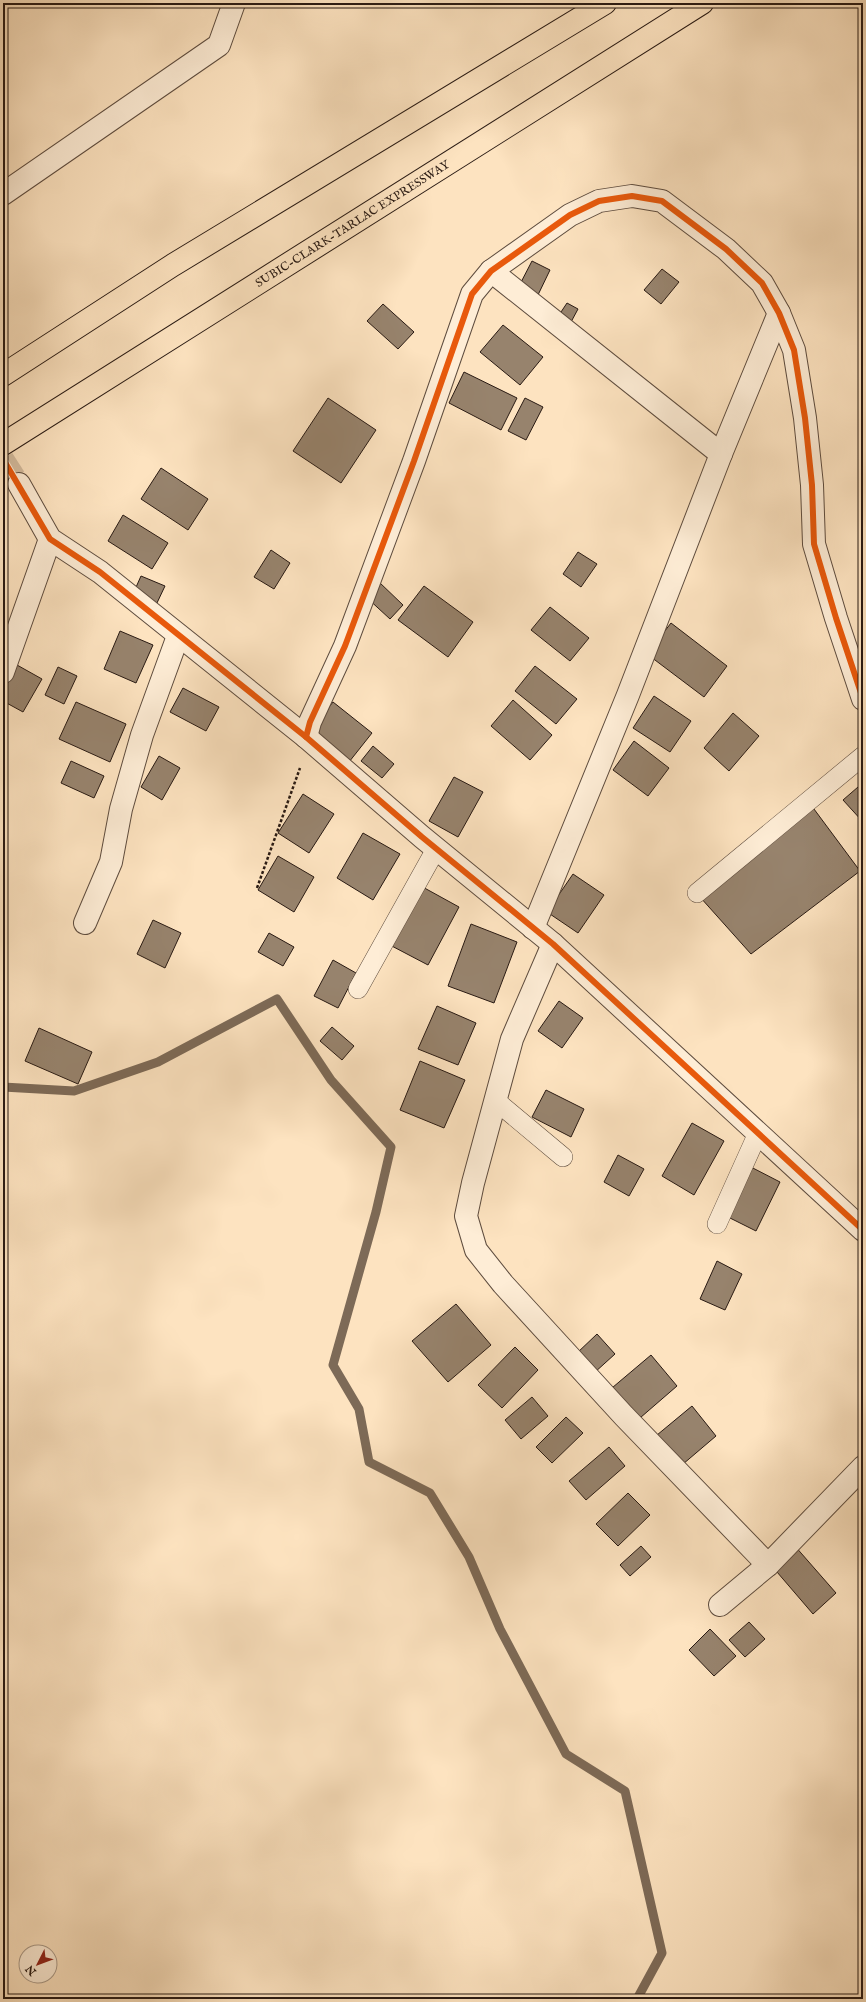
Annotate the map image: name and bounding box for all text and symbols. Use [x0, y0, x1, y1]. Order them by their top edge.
street label: SUBIC-CLARK-TARLAC EXPRESSWAY [253, 157, 453, 291]
north arrow [18, 1944, 58, 1984]
text: N [23, 1961, 40, 1979]

